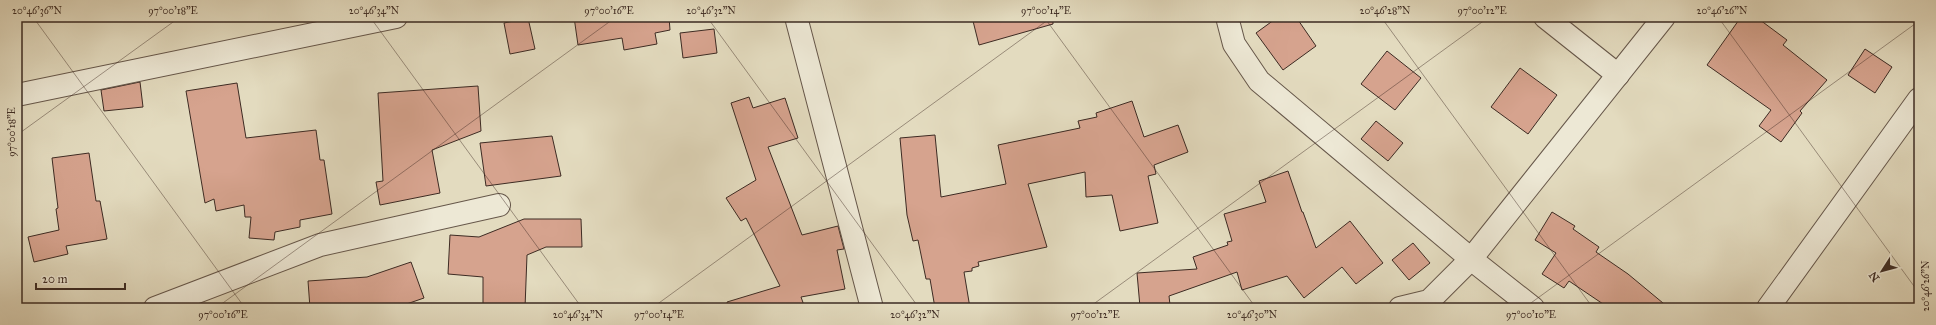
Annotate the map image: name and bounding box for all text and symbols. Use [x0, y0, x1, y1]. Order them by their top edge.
text: 20°46'36"N [12, 5, 62, 17]
text: 97°00'18"E [148, 5, 198, 17]
text: 20°46'34"N [349, 5, 400, 17]
text: 97°00'16"E [584, 5, 634, 17]
text: 20°46'32"N [686, 5, 736, 17]
text: 97°00'14"E [1021, 5, 1071, 17]
text: 20°46'28"N [1360, 5, 1411, 17]
text: 97°00'12"E [1457, 5, 1507, 17]
text: 20°46'26"N [1697, 5, 1748, 17]
text: 97°00'18"E [6, 107, 18, 157]
north arrow [1862, 251, 1902, 291]
text: 20°46'26"N [1920, 260, 1932, 311]
scale bar [36, 265, 125, 291]
text: N [1866, 268, 1882, 284]
text: 20 m [42, 272, 68, 286]
text: 97°00'16"E [198, 309, 248, 321]
text: 20°46'34"N [553, 309, 604, 321]
text: 97°00'14"E [634, 309, 684, 321]
text: 20°46'32"N [890, 309, 940, 321]
text: 97°00'12"E [1070, 309, 1120, 321]
text: 20°46'30"N [1227, 309, 1278, 321]
text: 97°00'10"E [1506, 309, 1556, 321]

